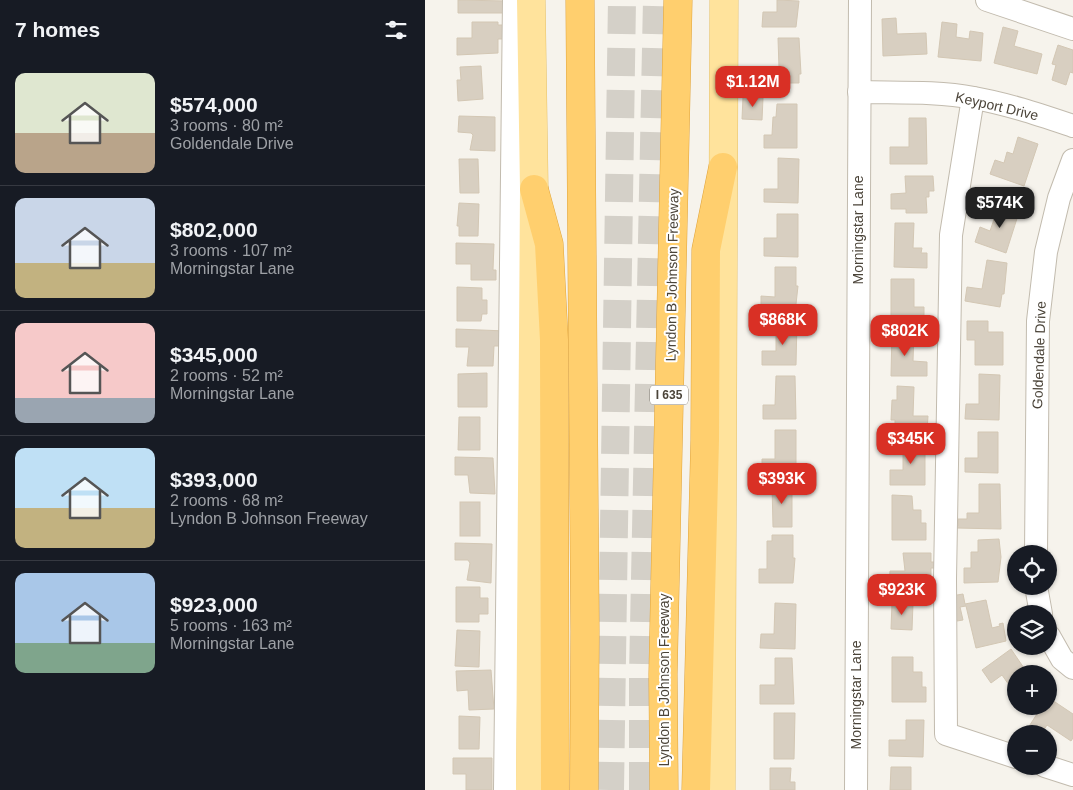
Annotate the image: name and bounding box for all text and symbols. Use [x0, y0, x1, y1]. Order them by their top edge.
icon: filters [382, 16, 410, 44]
text: 7 homes [15, 18, 100, 41]
pin: $1.12M [712, 66, 794, 108]
text: $1.12M [726, 73, 780, 90]
street label: Keyport Drive [954, 89, 1040, 123]
icon: home [55, 93, 115, 153]
text: $574,000 [170, 93, 258, 116]
text: 3 rooms · 80 m² [170, 117, 283, 134]
text: Goldendale Drive [170, 135, 294, 152]
street label: Morningstar Lane [850, 175, 866, 284]
pin: $574K [965, 186, 1035, 229]
street label: Lyndon B Johnson Freeway [662, 188, 682, 362]
text: $574K [976, 194, 1024, 211]
icon: home [55, 218, 115, 278]
text: $802,000 [170, 218, 258, 241]
text: 3 rooms · 107 m² [170, 242, 292, 259]
text: Morningstar Lane [170, 260, 295, 277]
street label: Goldendale Drive [1029, 300, 1049, 409]
pin: $868K [748, 304, 818, 346]
text: $868K [759, 311, 807, 328]
pin: $802K [870, 314, 940, 357]
text: $802K [881, 322, 929, 339]
icon: home [55, 343, 115, 403]
text: $345,000 [170, 343, 258, 366]
text: 2 rooms · 52 m² [170, 367, 283, 384]
text: Morningstar Lane [170, 385, 295, 402]
road number: I 635 [650, 386, 688, 404]
pin: $345K [876, 422, 946, 465]
text: $345K [887, 430, 935, 447]
pin: $393K [747, 462, 817, 505]
icon: home [55, 468, 115, 528]
text: $393,000 [170, 468, 258, 491]
text: $393K [758, 470, 806, 487]
text: 2 rooms · 68 m² [170, 492, 283, 509]
text: Lyndon B Johnson Freeway [170, 510, 368, 527]
map controls [1007, 545, 1057, 775]
button: locate [1007, 545, 1057, 595]
pin: $923K [867, 574, 937, 616]
text: $923K [878, 581, 926, 598]
icon: home [55, 593, 115, 653]
text: $923,000 [170, 593, 258, 616]
street label: Lyndon B Johnson Freeway [656, 593, 672, 767]
button: layers [1007, 605, 1057, 655]
text: 5 rooms · 163 m² [170, 617, 292, 634]
text: Morningstar Lane [170, 635, 295, 652]
street label: Morningstar Lane [848, 640, 864, 749]
button: + [1007, 665, 1057, 715]
button: − [1007, 725, 1057, 775]

